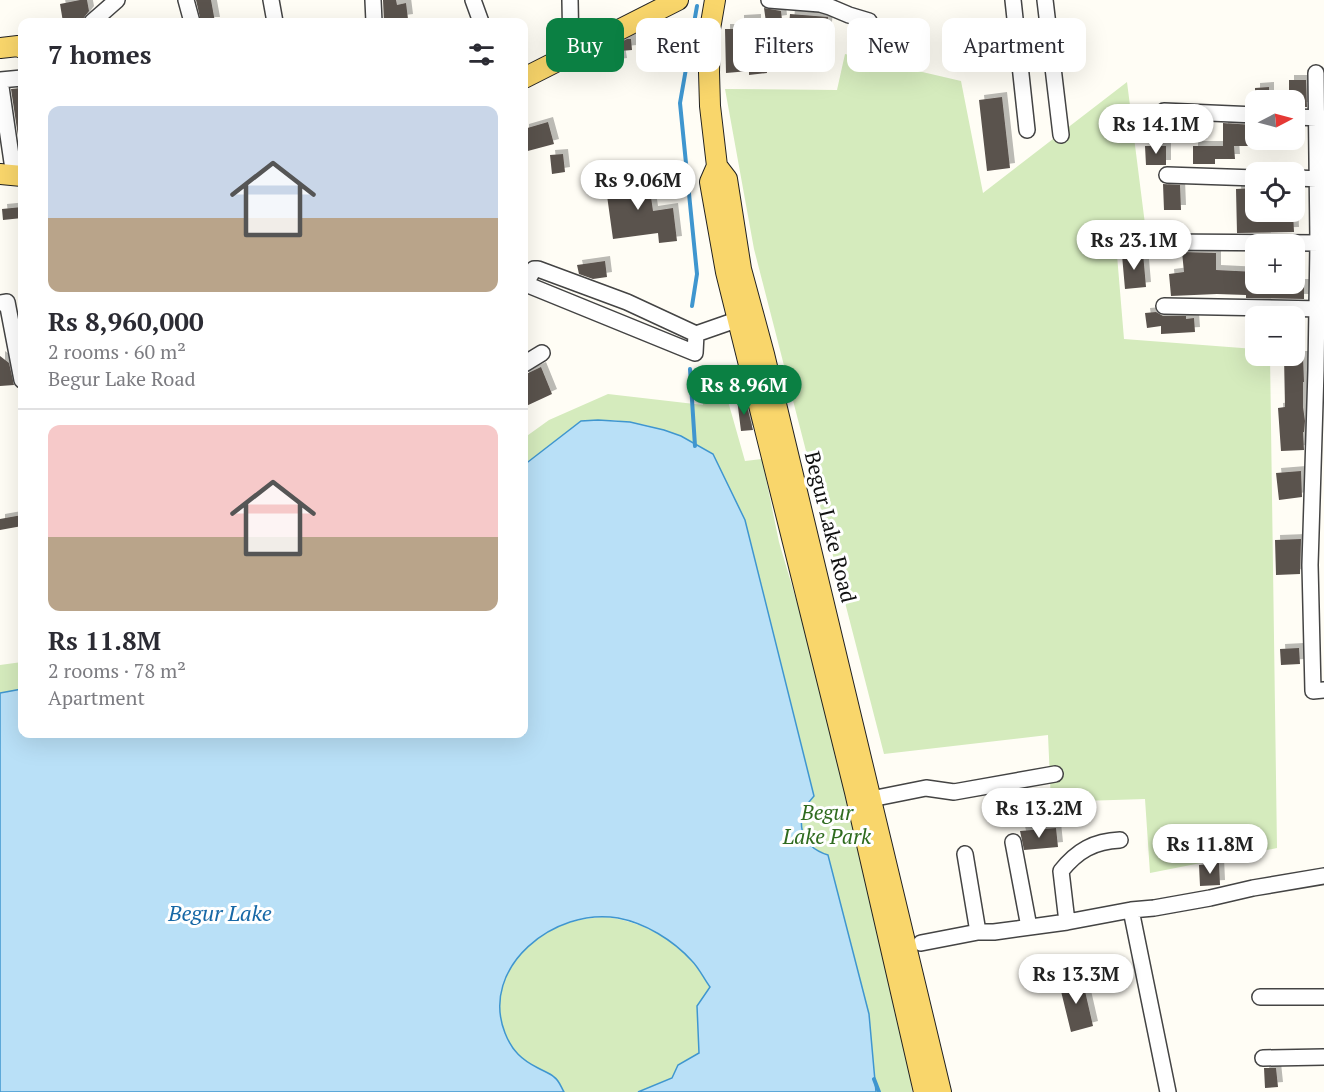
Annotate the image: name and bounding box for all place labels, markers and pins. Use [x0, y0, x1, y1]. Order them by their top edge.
pin: Rs 14.1M [1094, 104, 1218, 155]
pin: Rs 9.06M [576, 160, 700, 211]
pin: Rs 23.1M [1072, 220, 1196, 271]
pin: Rs 8.96M [682, 365, 806, 416]
pin: Rs 13.2M [977, 788, 1101, 839]
pin: Rs 11.8M [1148, 824, 1272, 875]
pin: Rs 13.3M [1014, 954, 1138, 1005]

